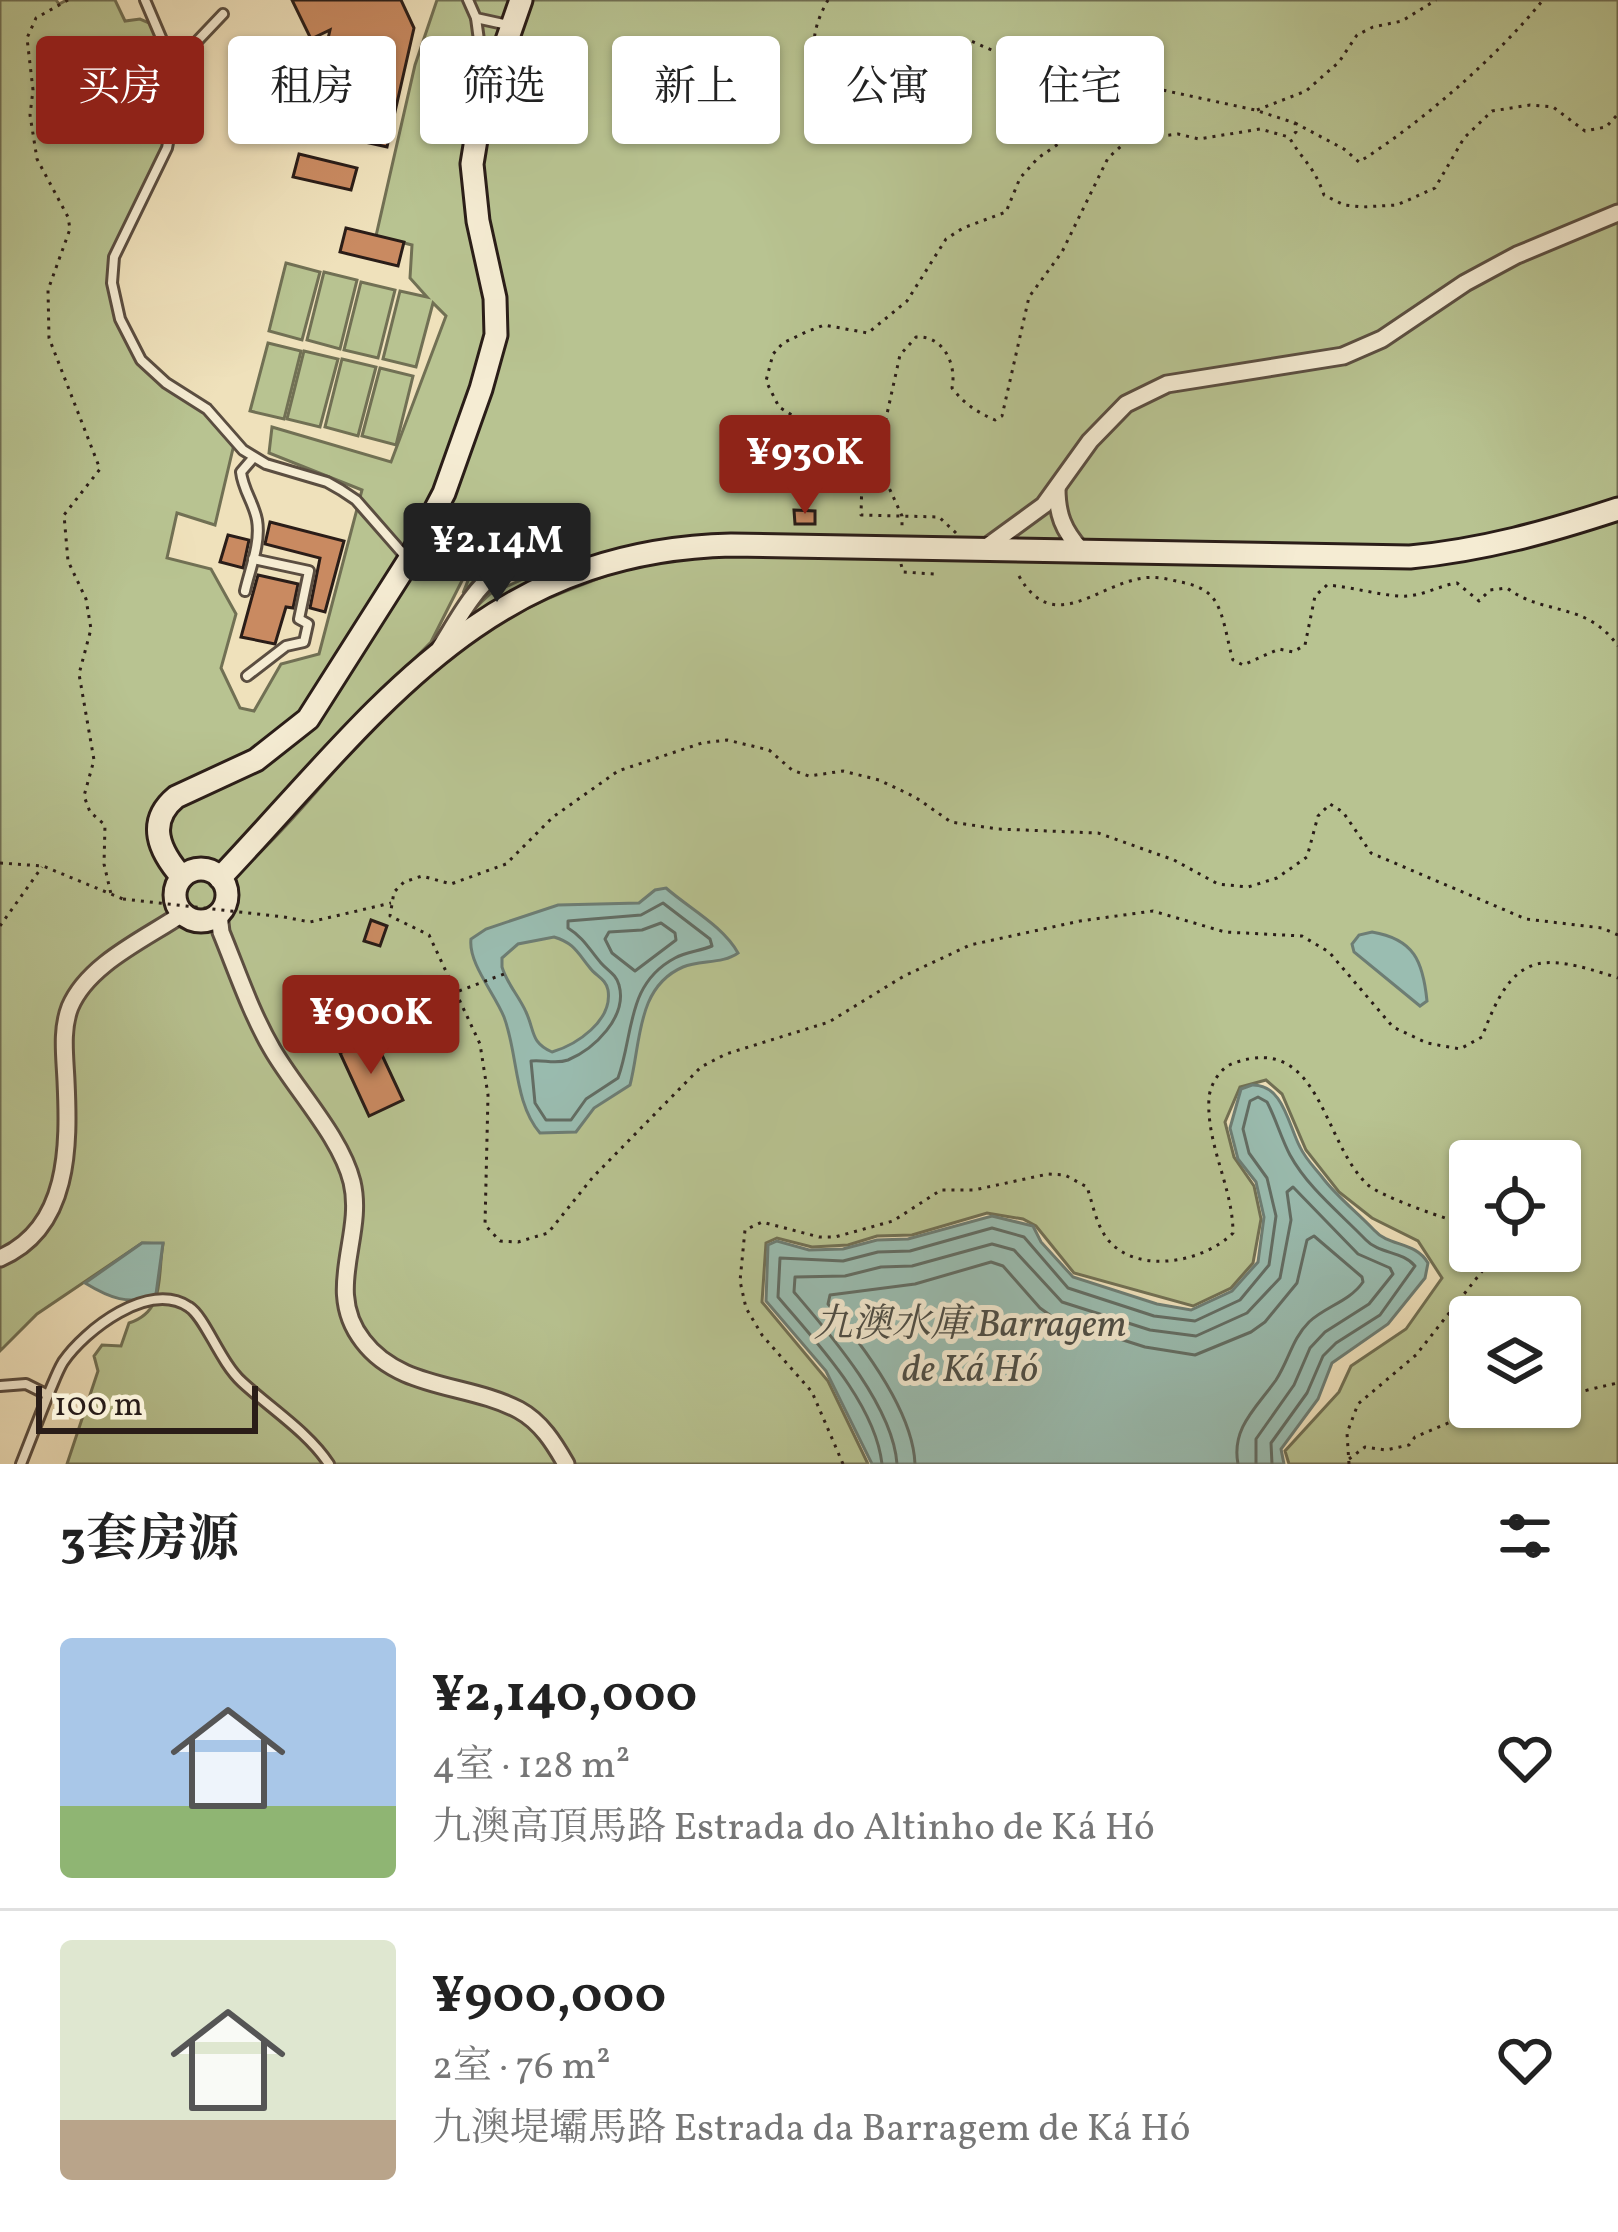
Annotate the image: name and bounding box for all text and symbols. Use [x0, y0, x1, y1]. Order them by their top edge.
chip: 买房 [36, 36, 204, 144]
chip: 租房 [228, 36, 396, 144]
chip: 筛选 [420, 36, 588, 144]
chip: 新上 [612, 36, 780, 144]
chip: 公寓 [804, 36, 972, 144]
chip: 住宅 [996, 36, 1164, 144]
pin: ¥930K [721, 415, 889, 517]
text: ¥930K [746, 427, 864, 481]
pin: ¥2.14M [399, 503, 595, 605]
text: ¥2.14M [431, 515, 564, 569]
pin: ¥900K [287, 975, 455, 1077]
text: ¥900K [309, 987, 433, 1041]
map controls [1449, 1140, 1581, 1428]
button: locate [1449, 1140, 1581, 1272]
button: layers [1449, 1296, 1581, 1428]
water label: 九澳水庫 Barragem de Ká Hó [813, 1299, 1127, 1398]
scale bar [36, 1380, 258, 1433]
text: 100 m [54, 1384, 143, 1430]
icon: filters [1492, 1503, 1558, 1569]
text: 3套房源 [60, 1506, 239, 1577]
text: ¥2,140,000 [432, 1661, 697, 1732]
icon: home [156, 1686, 300, 1830]
icon: heart [1492, 1725, 1558, 1791]
text: 4室 · 128 m² [432, 1740, 630, 1794]
text: 九澳高頂馬路 Estrada do Altinho de Ká Hó [432, 1802, 1155, 1856]
text: ¥900,000 [432, 1962, 666, 2033]
icon: home [156, 1988, 300, 2132]
icon: heart [1492, 2027, 1558, 2093]
text: 2室 · 76 m² [432, 2041, 611, 2095]
text: 九澳堤壩馬路 Estrada da Barragem de Ká Hó [432, 2103, 1190, 2157]

